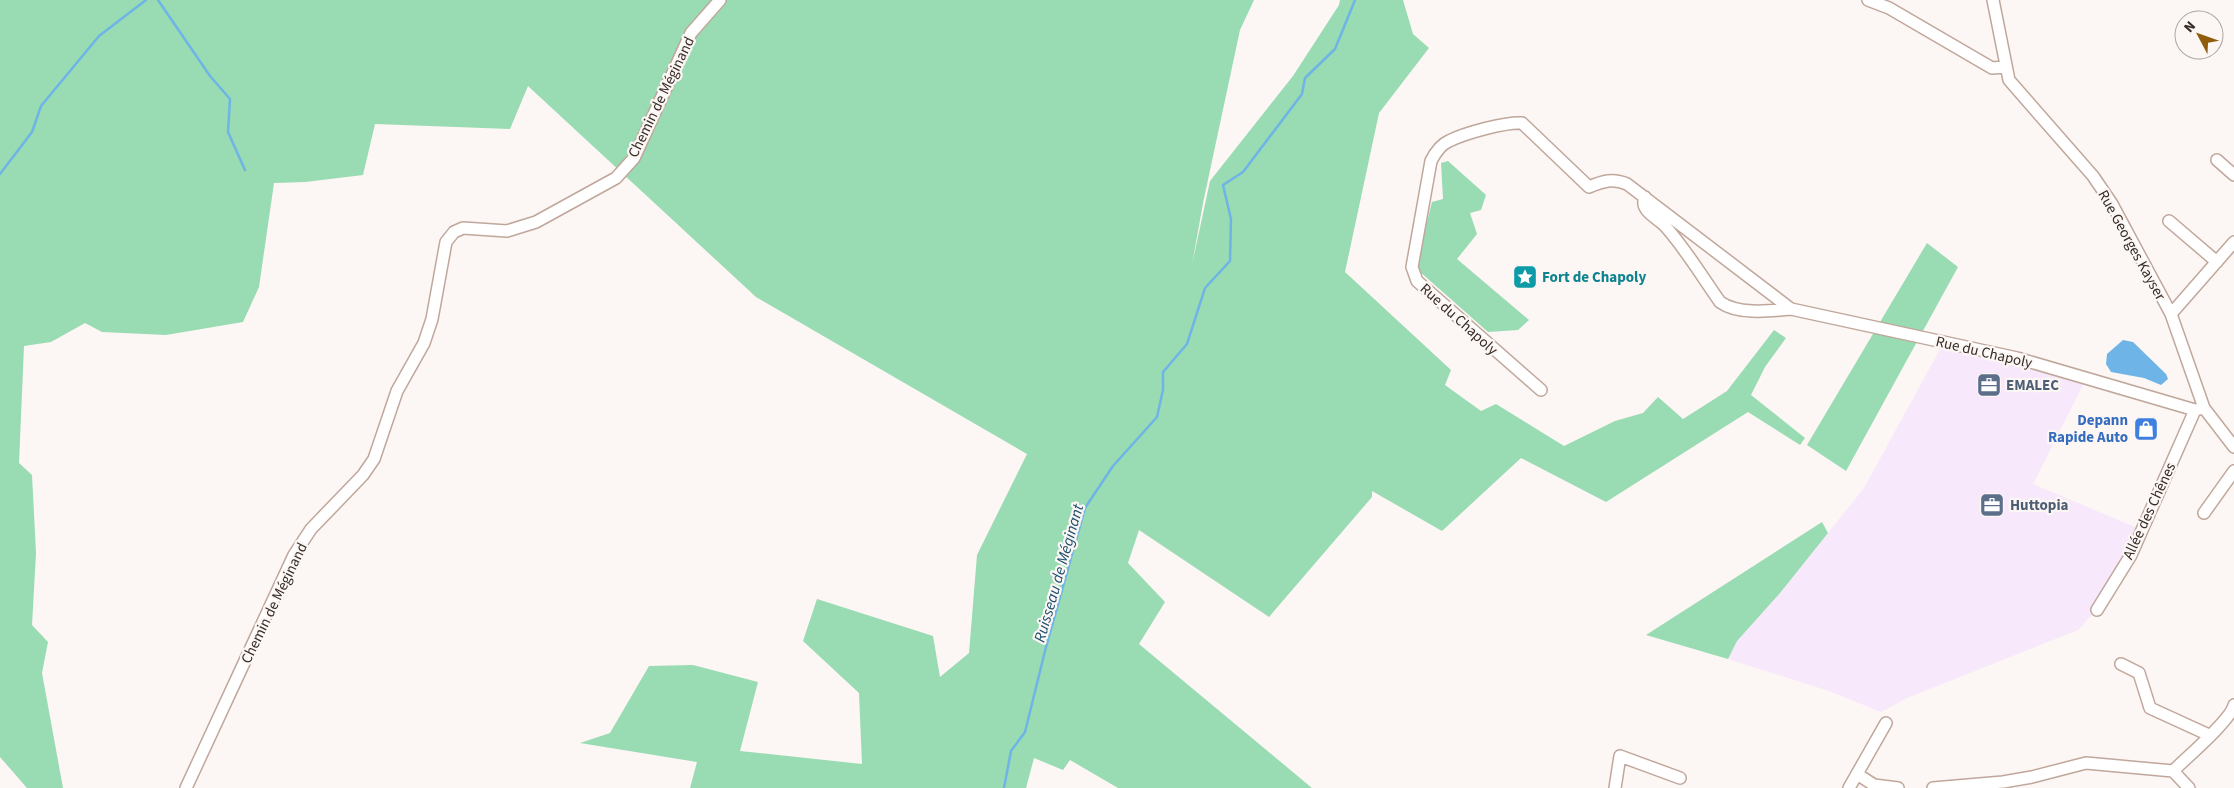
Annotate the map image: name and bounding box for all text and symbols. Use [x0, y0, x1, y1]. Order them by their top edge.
north arrow [2174, 10, 2224, 60]
text: N [2179, 17, 2201, 37]
street label: Chemin de Méginand [623, 33, 700, 161]
street label: Rue Georges Kayser [2092, 186, 2171, 305]
place icon: Fort de Chapoly [1512, 264, 1538, 290]
place label: Fort de Chapoly [1542, 267, 1646, 288]
street label: Rue du Chapoly [1415, 279, 1502, 360]
street label: Rue du Chapoly [1934, 331, 2034, 374]
office icon: EMALEC [1976, 372, 2002, 398]
place label: EMALEC [2006, 375, 2059, 396]
place label: Depann Rapide Auto [2048, 410, 2128, 448]
shop icon: Depann Rapide Auto [2133, 416, 2159, 442]
street label: Allée des Chênes [2118, 459, 2181, 563]
office icon: Huttopia [1979, 492, 2005, 518]
place label: Huttopia [2010, 495, 2069, 516]
water label: Ruisseau de Méginant [1029, 501, 1089, 645]
street label: Chemin de Méginand [236, 539, 313, 667]

